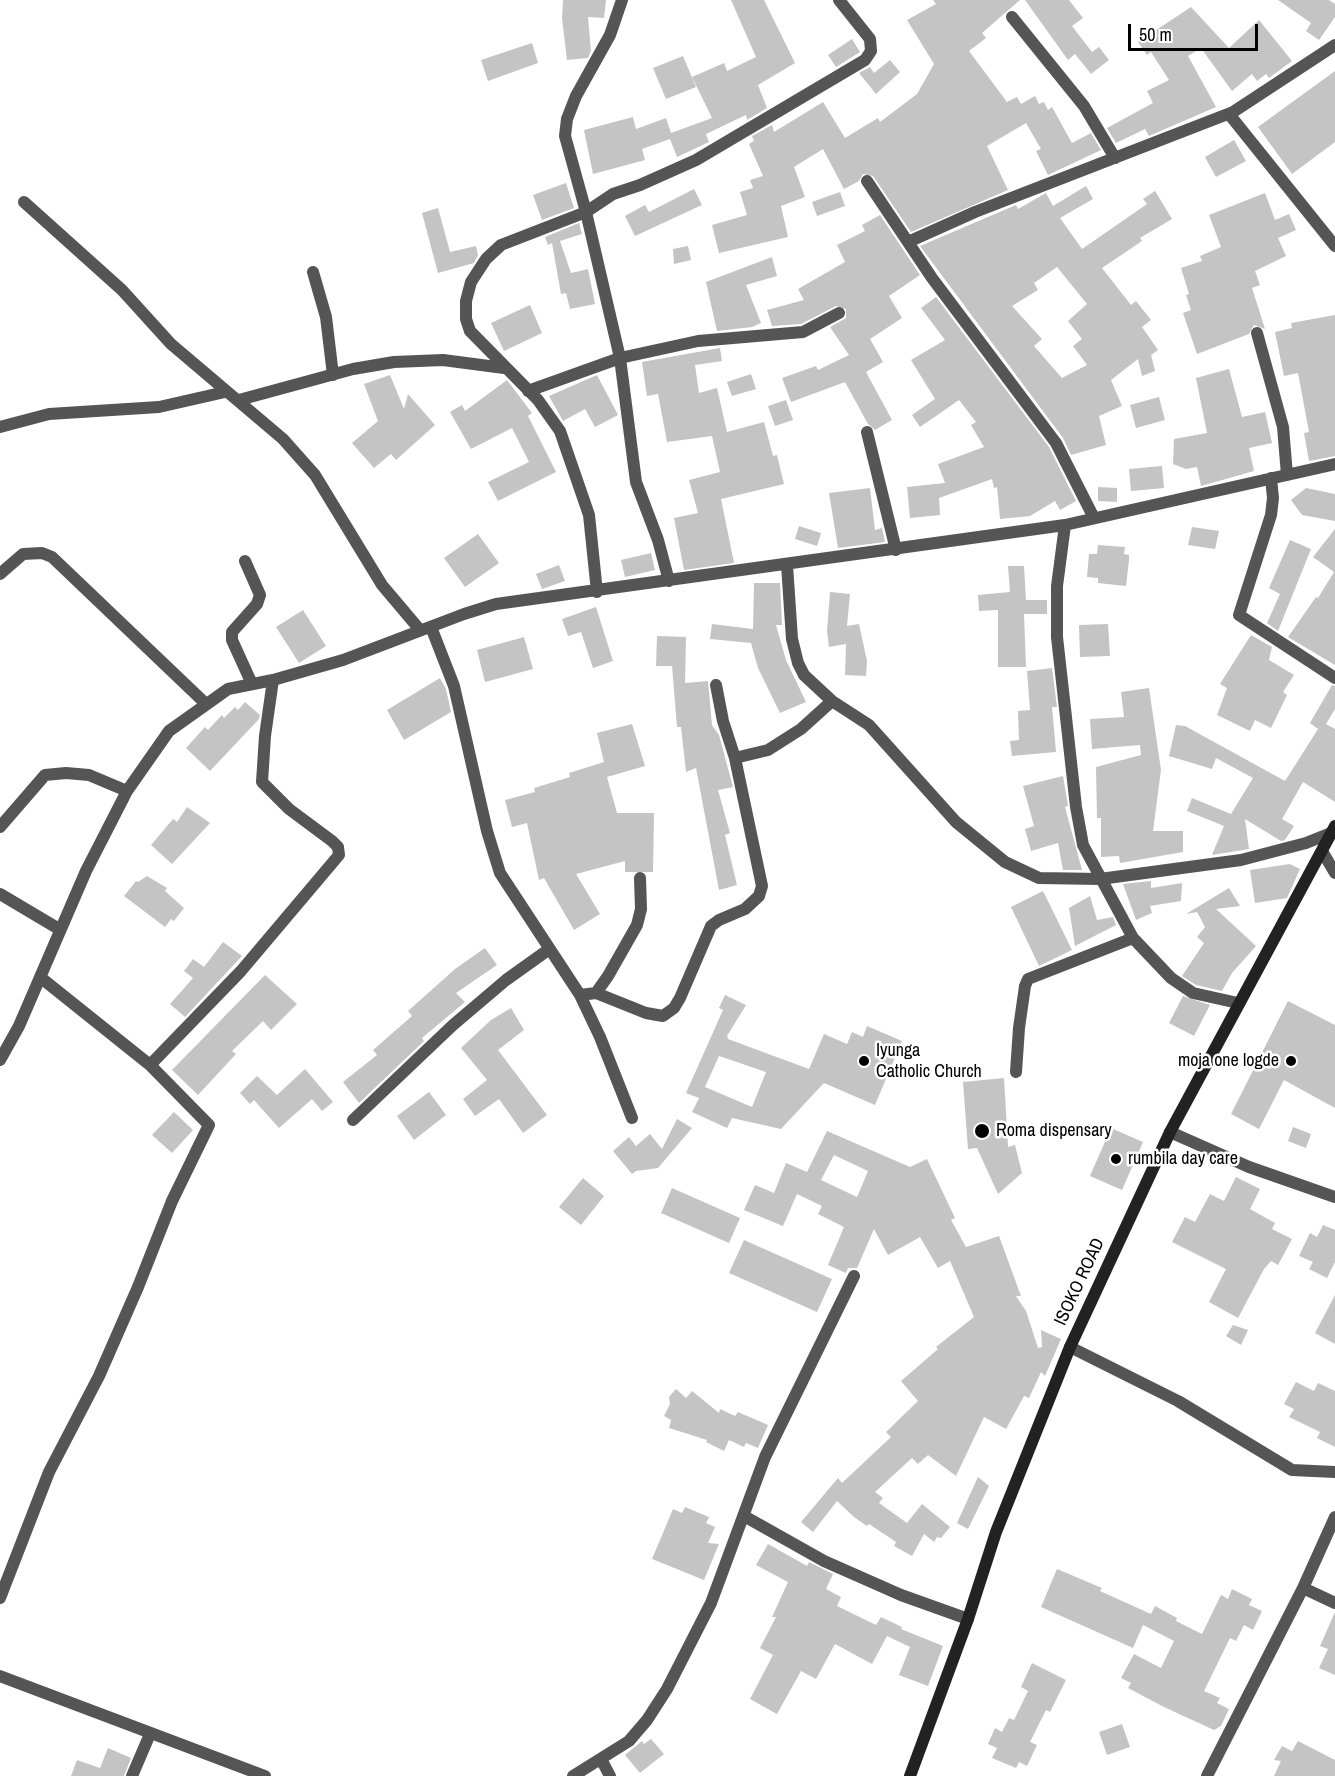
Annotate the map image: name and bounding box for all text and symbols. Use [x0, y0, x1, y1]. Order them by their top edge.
scale bar [1131, 12, 1262, 50]
text: 50 m [1139, 22, 1172, 47]
place label: Iyunga Catholic Church [876, 1040, 982, 1082]
place label: moja one logde [1178, 1050, 1279, 1072]
marker: Iyunga Catholic Church [857, 1054, 871, 1068]
marker: moja one logde [1284, 1054, 1298, 1068]
place label: Roma dispensary [996, 1120, 1112, 1142]
marker: Roma dispensary [973, 1122, 991, 1140]
place label: rumbila day care [1128, 1148, 1238, 1170]
marker: rumbila day care [1109, 1152, 1123, 1166]
street label: ISOKO ROAD [1050, 1235, 1110, 1329]

